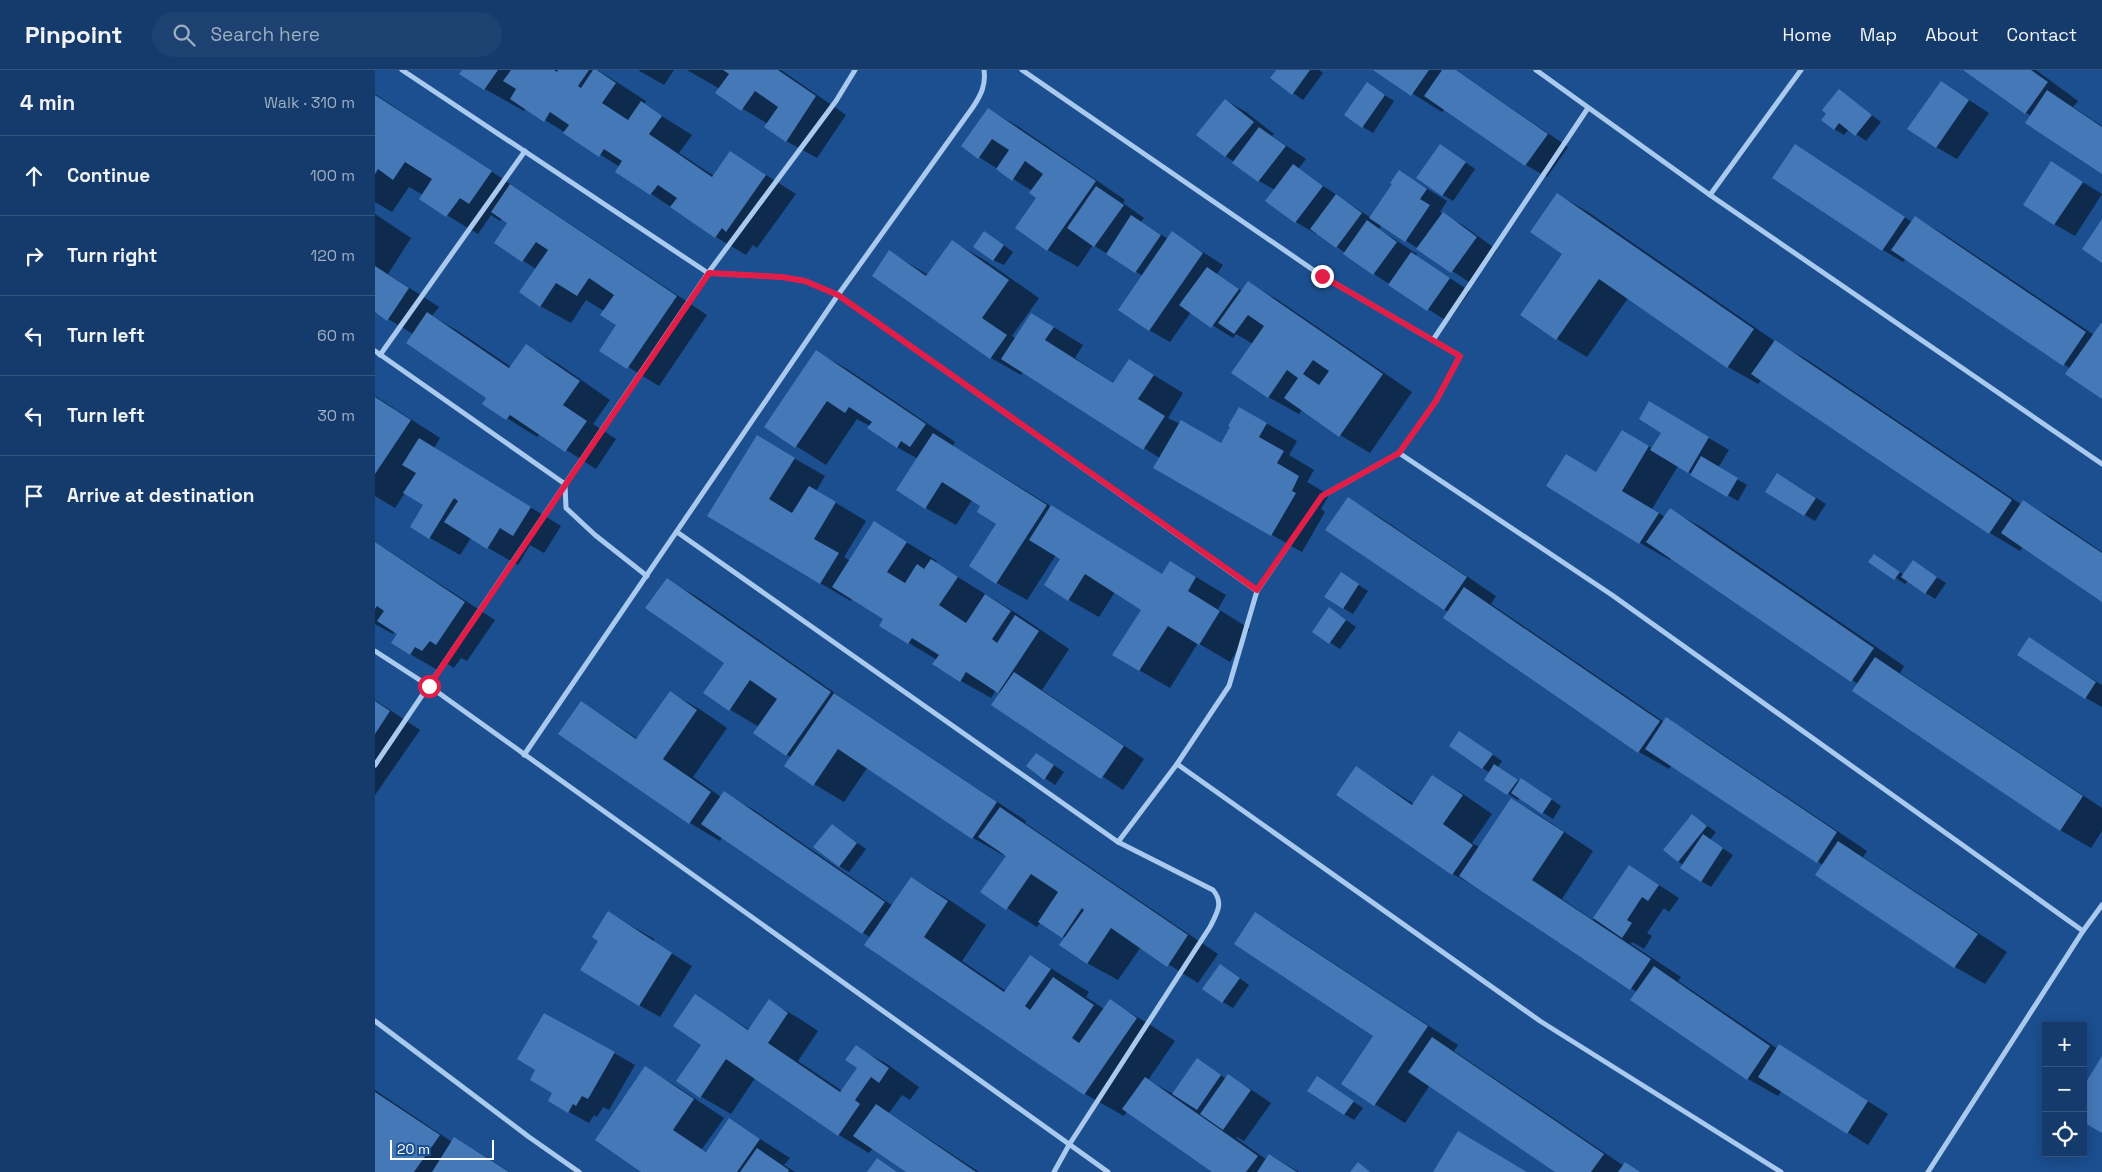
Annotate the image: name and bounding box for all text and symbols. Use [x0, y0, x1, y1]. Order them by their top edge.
search box [152, 12, 502, 57]
text: Pinpoint [25, 19, 122, 50]
icon: search [170, 21, 198, 49]
text: Search here [210, 22, 320, 47]
text: Home [1783, 23, 1832, 46]
text: Map [1860, 23, 1897, 46]
text: About [1925, 23, 1979, 46]
text: Contact [2007, 23, 2077, 46]
text: 4 min [20, 89, 75, 116]
text: Walk · 310 m [264, 92, 355, 113]
icon: ahead [20, 162, 48, 190]
text: Continue [67, 163, 150, 188]
text: 100 m [310, 165, 355, 186]
icon: right [20, 242, 48, 270]
text: Turn right [67, 243, 157, 268]
text: 120 m [311, 245, 355, 266]
route end [1311, 265, 1334, 288]
icon: left [20, 322, 48, 350]
text: Turn left [67, 323, 145, 348]
text: 60 m [317, 325, 355, 346]
icon: left [20, 402, 48, 430]
text: Turn left [67, 403, 145, 428]
text: 30 m [317, 405, 355, 426]
icon: arrive [20, 482, 48, 510]
text: Arrive at destination [67, 483, 255, 508]
route start [418, 675, 441, 698]
map controls [2042, 1022, 2087, 1157]
button: + [2042, 1022, 2087, 1067]
button: − [2042, 1067, 2087, 1112]
button: locate [2042, 1112, 2087, 1157]
scale bar [390, 1137, 494, 1160]
text: 20 m [397, 1140, 430, 1158]

